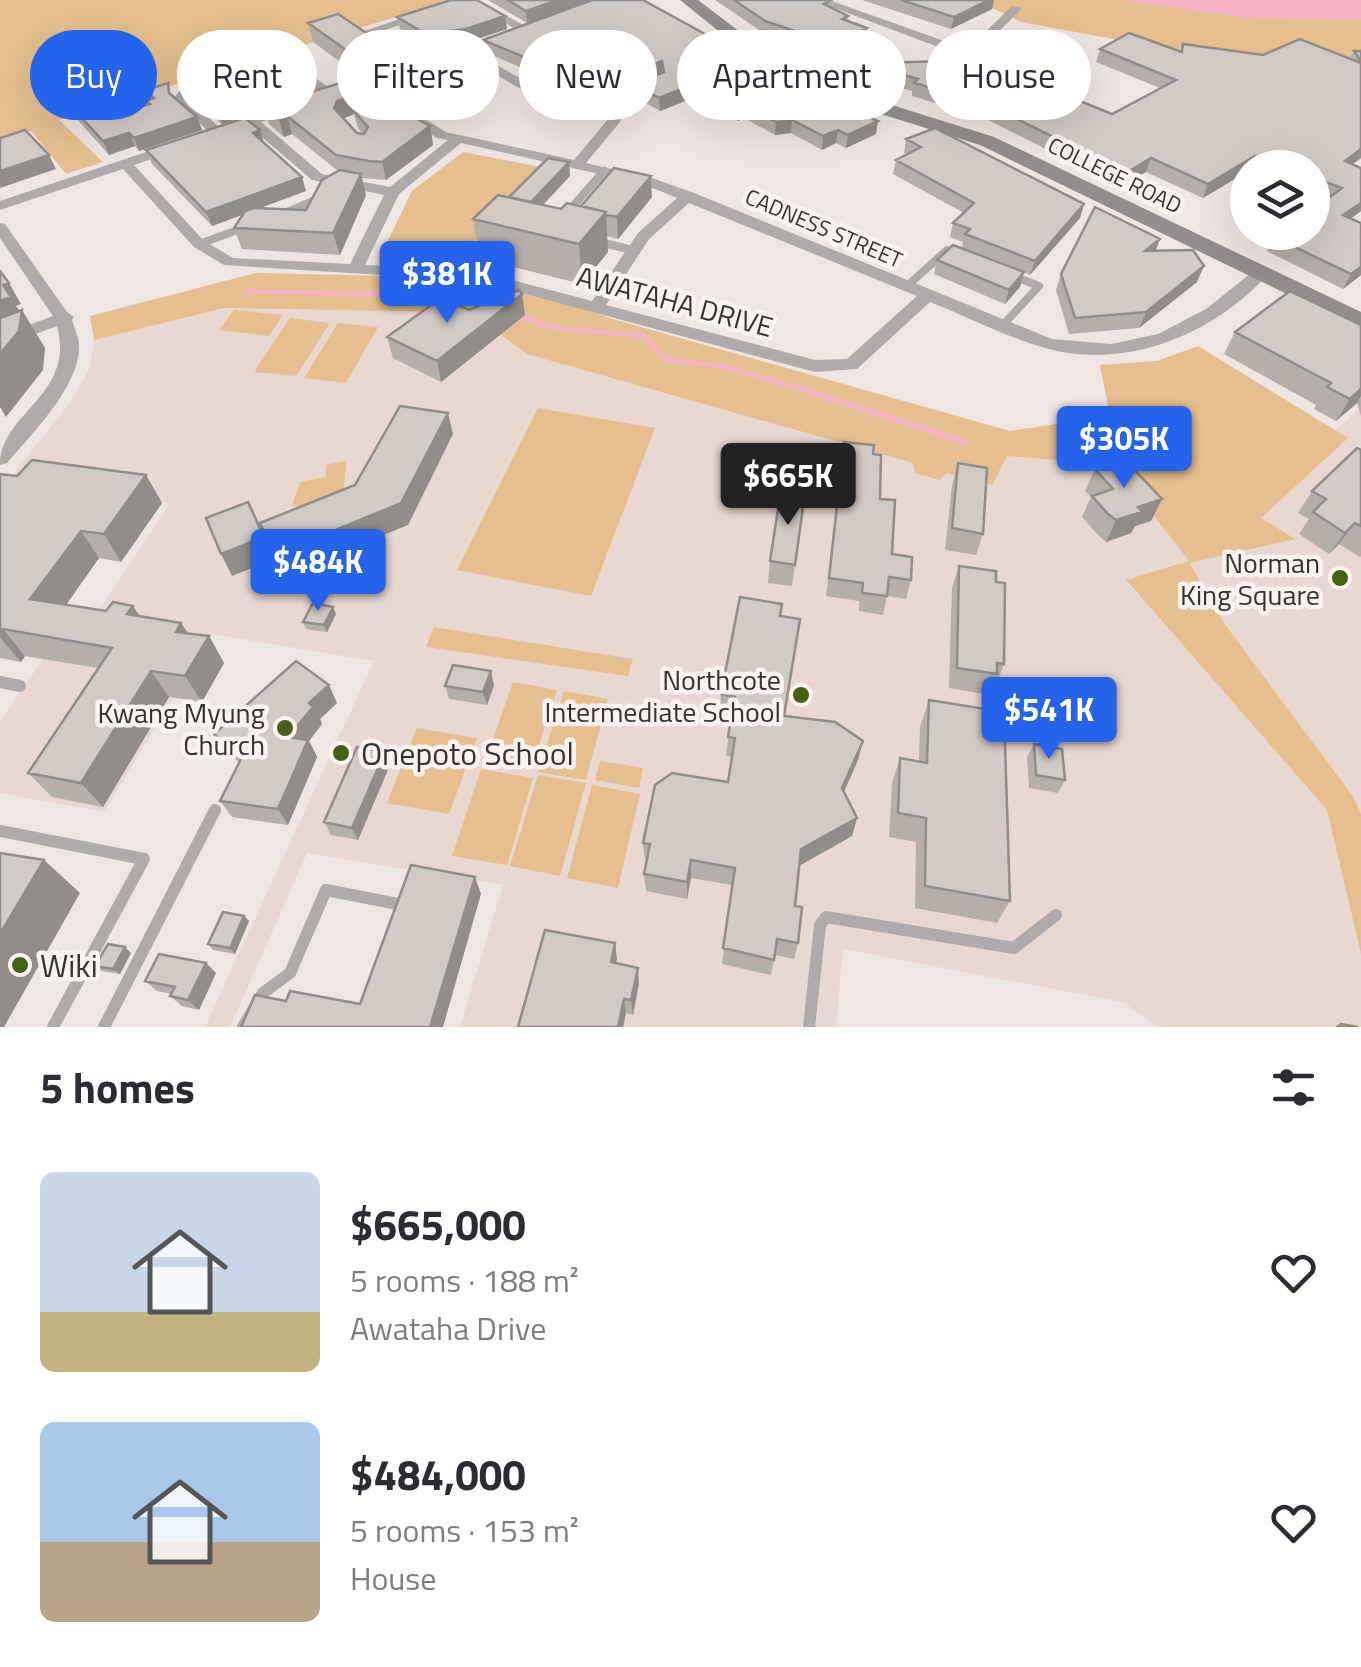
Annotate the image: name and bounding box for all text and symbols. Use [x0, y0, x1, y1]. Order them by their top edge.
chip: Buy [30, 30, 157, 120]
chip: Rent [177, 30, 317, 120]
chip: Filters [337, 30, 499, 120]
chip: New [519, 30, 657, 120]
chip: Apartment [677, 30, 906, 120]
chip: House [926, 30, 1091, 120]
street label: COLLEGE ROAD [1042, 128, 1188, 222]
map controls [1230, 150, 1330, 250]
button: layers [1230, 150, 1330, 250]
street label: CADNESS STREET [740, 180, 908, 277]
pin: $381K [377, 241, 517, 326]
text: $381K [402, 249, 492, 297]
street label: AWATAHA DRIVE [572, 254, 778, 348]
pin: $305K [1054, 406, 1194, 491]
text: $305K [1079, 414, 1169, 462]
pin: $665K [718, 443, 858, 528]
text: $665K [743, 451, 833, 499]
pin: $484K [248, 529, 388, 614]
text: $484K [273, 537, 363, 585]
place label: Norman King Square [1180, 541, 1320, 616]
marker: Norman King Square [1329, 567, 1351, 589]
place label: Northcote Intermediate School [544, 658, 781, 733]
pin: $541K [979, 677, 1119, 762]
marker: Northcote Intermediate School [790, 684, 812, 706]
text: $541K [1004, 685, 1094, 733]
place label: Kwang Myung Church [98, 691, 265, 766]
marker: Kwang Myung Church [274, 717, 296, 739]
place label: Onepoto School [361, 729, 574, 777]
marker: Onepoto School [330, 742, 352, 764]
place label: Wiki [40, 941, 98, 989]
marker: Wiki [9, 954, 31, 976]
text: 5 homes [40, 1055, 195, 1119]
icon: filters [1266, 1060, 1321, 1115]
text: $665,000 [350, 1192, 526, 1256]
icon: home [120, 1212, 240, 1332]
icon: heart [1266, 1245, 1321, 1300]
text: 5 rooms · 188 m² [350, 1256, 579, 1304]
text: Awataha Drive [350, 1304, 546, 1352]
text: $484,000 [350, 1442, 526, 1506]
icon: home [120, 1462, 240, 1582]
icon: heart [1266, 1495, 1321, 1550]
text: 5 rooms · 153 m² [350, 1506, 579, 1554]
text: House [350, 1554, 436, 1602]

